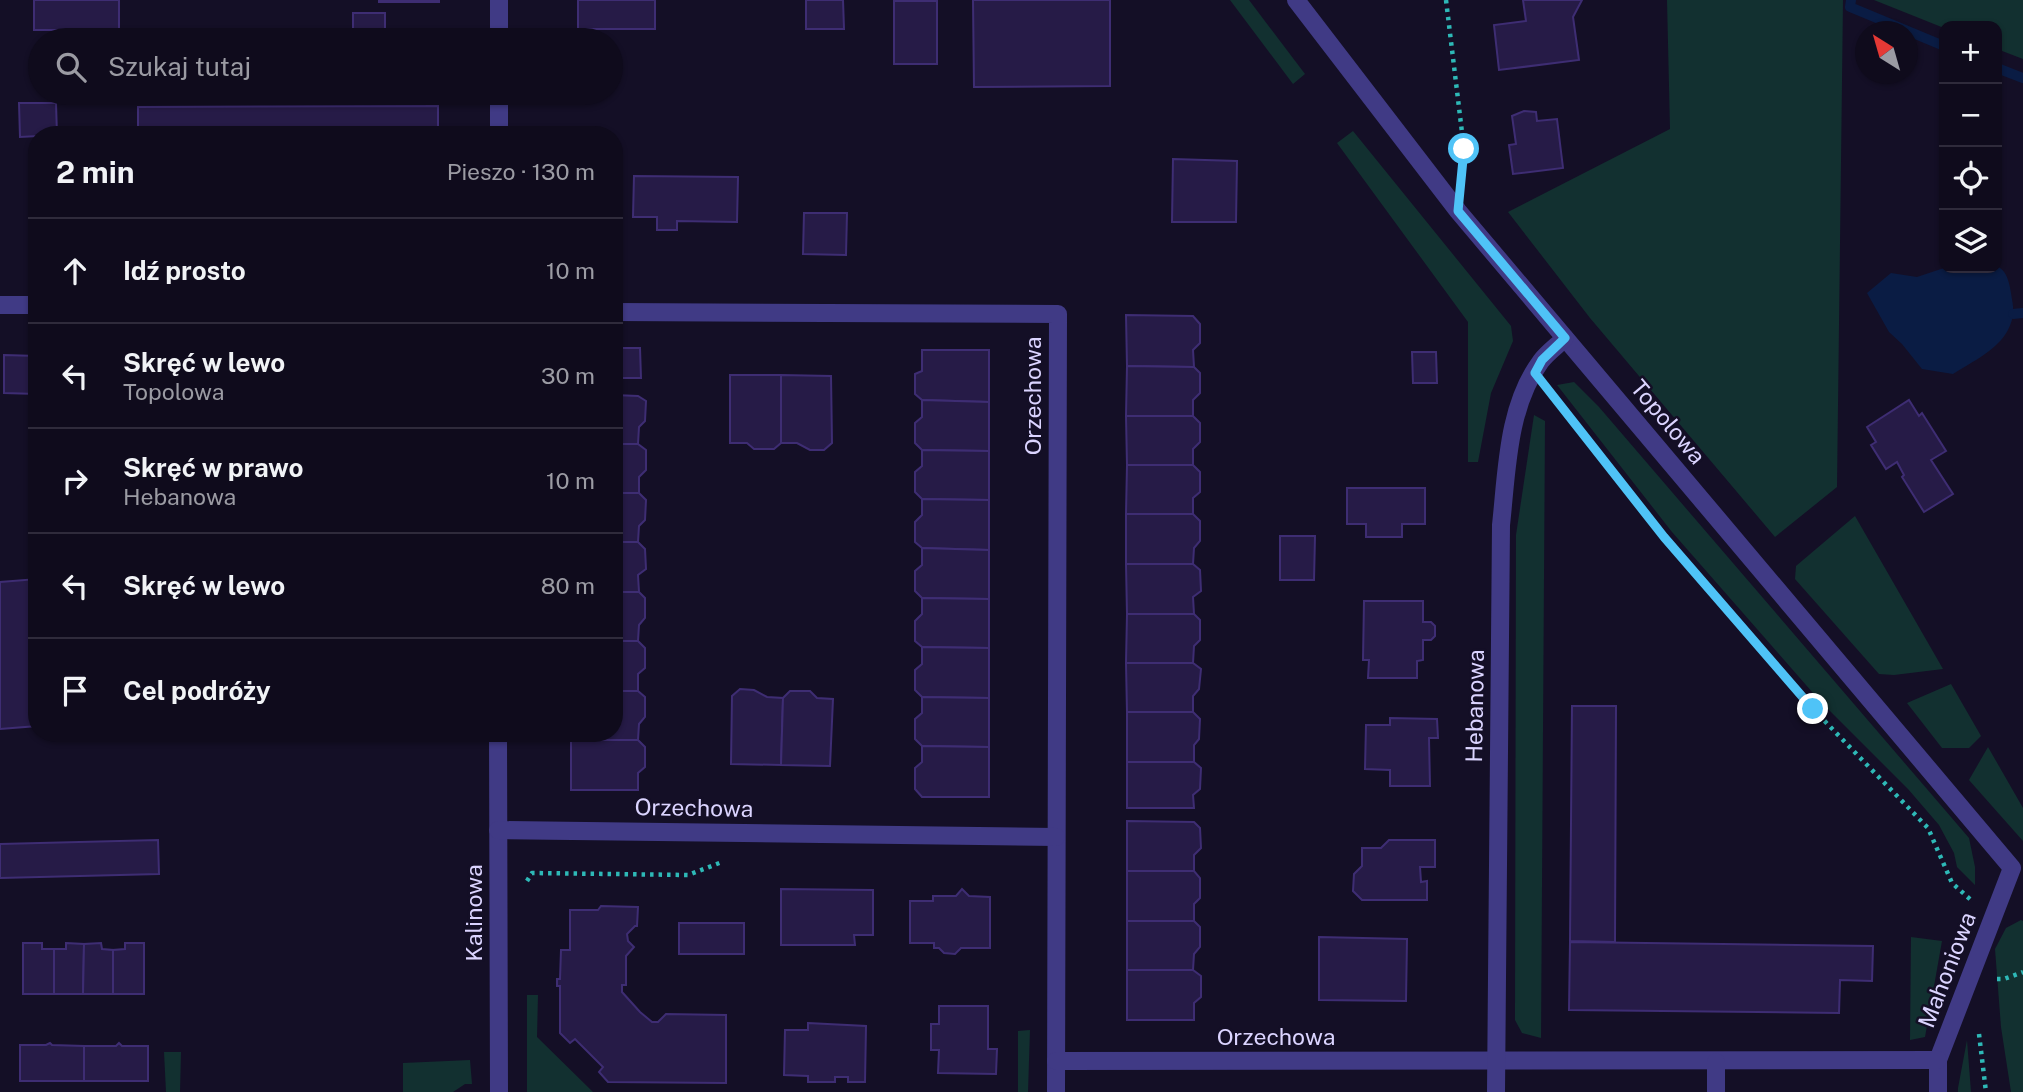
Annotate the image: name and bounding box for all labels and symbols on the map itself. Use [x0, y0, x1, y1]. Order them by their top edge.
north arrow [1855, 21, 1918, 84]
route start [1448, 133, 1479, 164]
street label: Orzechowa [1019, 337, 1046, 455]
street label: Topolowa [1625, 374, 1711, 469]
street label: Hebanowa [1460, 649, 1489, 763]
route end [1797, 693, 1828, 724]
street label: Orzechowa [634, 793, 754, 822]
street label: Kalinowa [460, 864, 487, 962]
street label: Mahoniowa [1912, 908, 1981, 1031]
street label: Orzechowa [1217, 1023, 1335, 1050]

